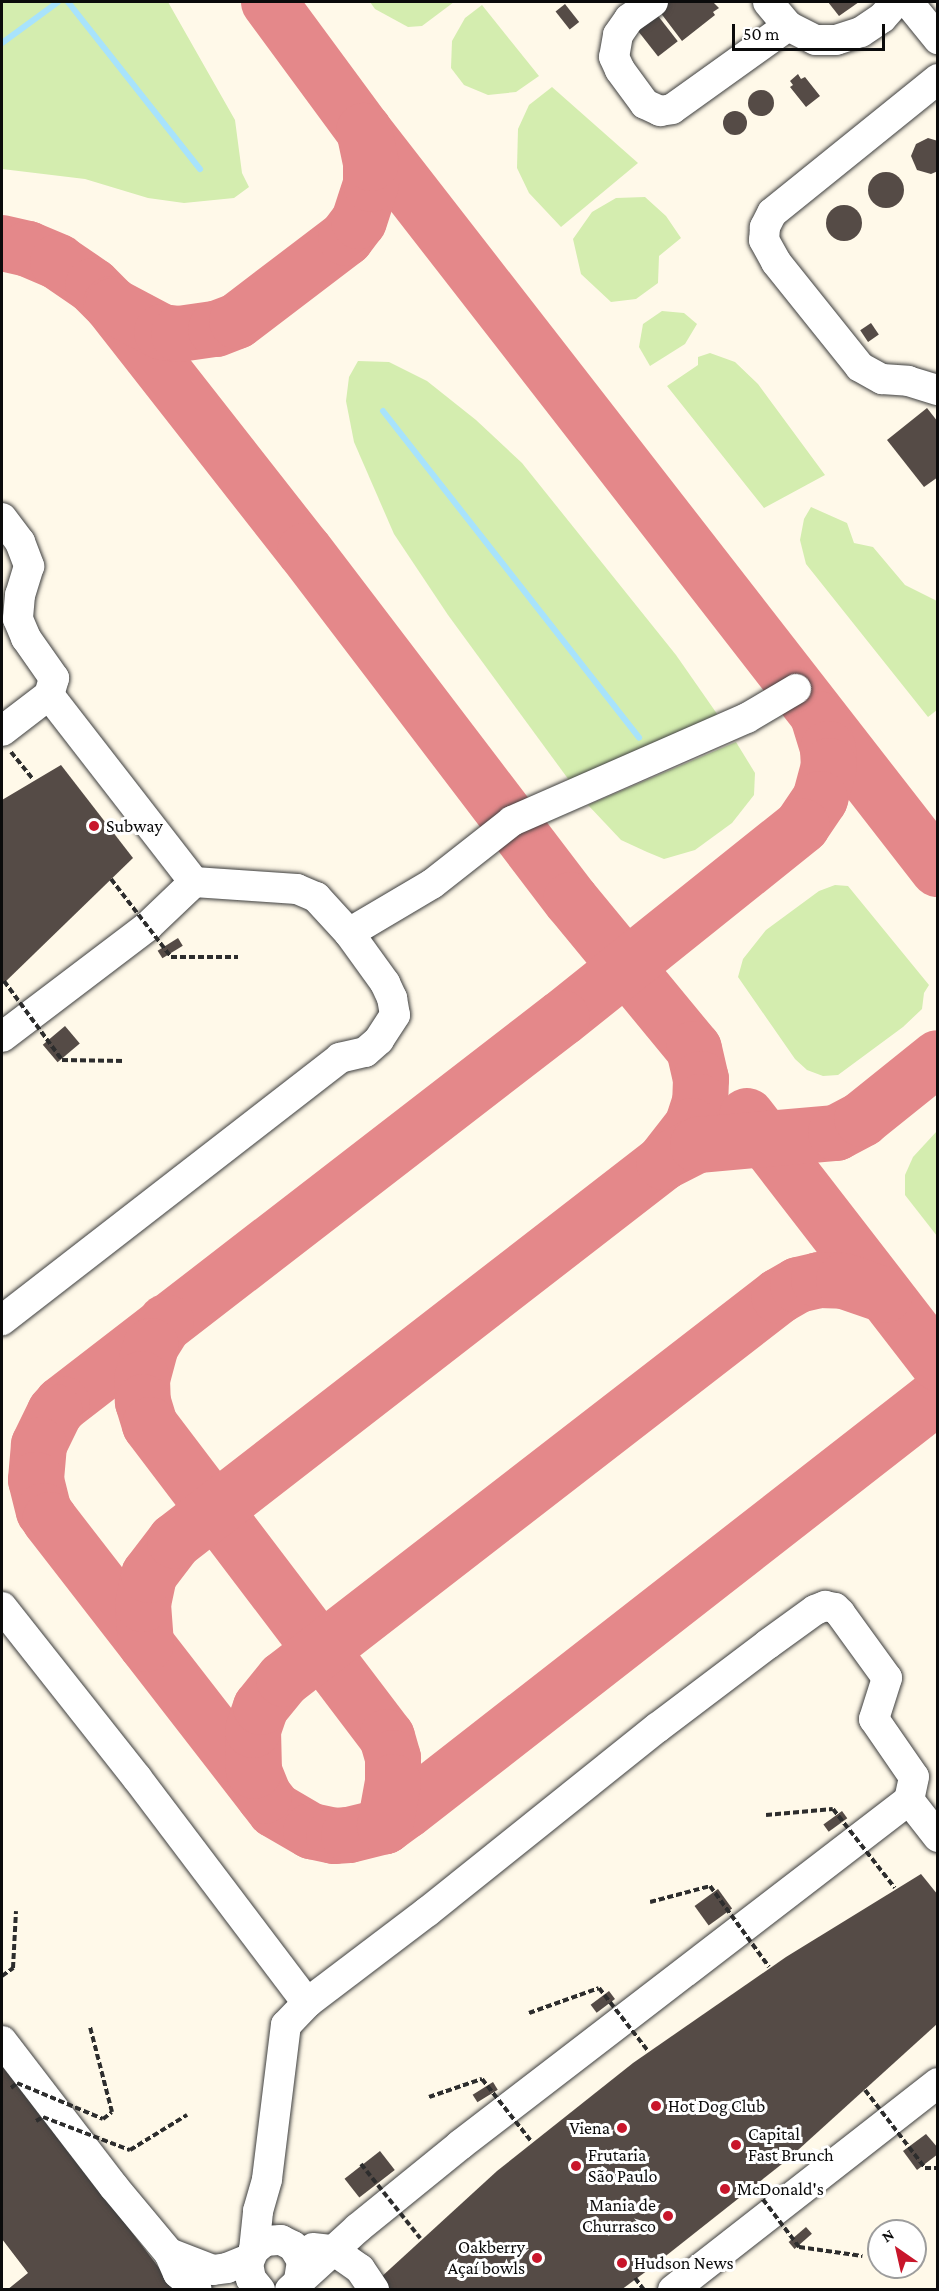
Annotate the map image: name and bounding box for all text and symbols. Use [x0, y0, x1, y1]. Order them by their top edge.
scale bar [735, 12, 888, 50]
text: 50 m [743, 24, 780, 44]
place label: Subway [106, 815, 163, 837]
marker: Subway [87, 819, 101, 833]
place label: Hot Dog Club [668, 2095, 765, 2117]
marker: Hot Dog Club [649, 2099, 663, 2113]
place label: Viena [569, 2117, 610, 2139]
marker: Viena [615, 2121, 629, 2135]
place label: Capital Fast Brunch [748, 2124, 834, 2166]
marker: Capital Fast Brunch [729, 2138, 743, 2152]
place label: Frutaria São Paulo [588, 2145, 657, 2188]
marker: Frutaria São Paulo [569, 2159, 583, 2173]
place label: McDonald's [737, 2178, 824, 2200]
marker: McDonald's [718, 2182, 732, 2196]
place label: Mania de Churrasco [582, 2195, 656, 2238]
marker: Mania de Churrasco [661, 2209, 675, 2223]
north arrow [867, 2219, 927, 2279]
text: N [878, 2225, 897, 2245]
place label: Oakberry Açaí bowls [448, 2237, 525, 2280]
marker: Oakberry Açaí bowls [530, 2251, 544, 2265]
place label: Hudson News [634, 2252, 734, 2274]
marker: Hudson News [615, 2256, 629, 2270]

